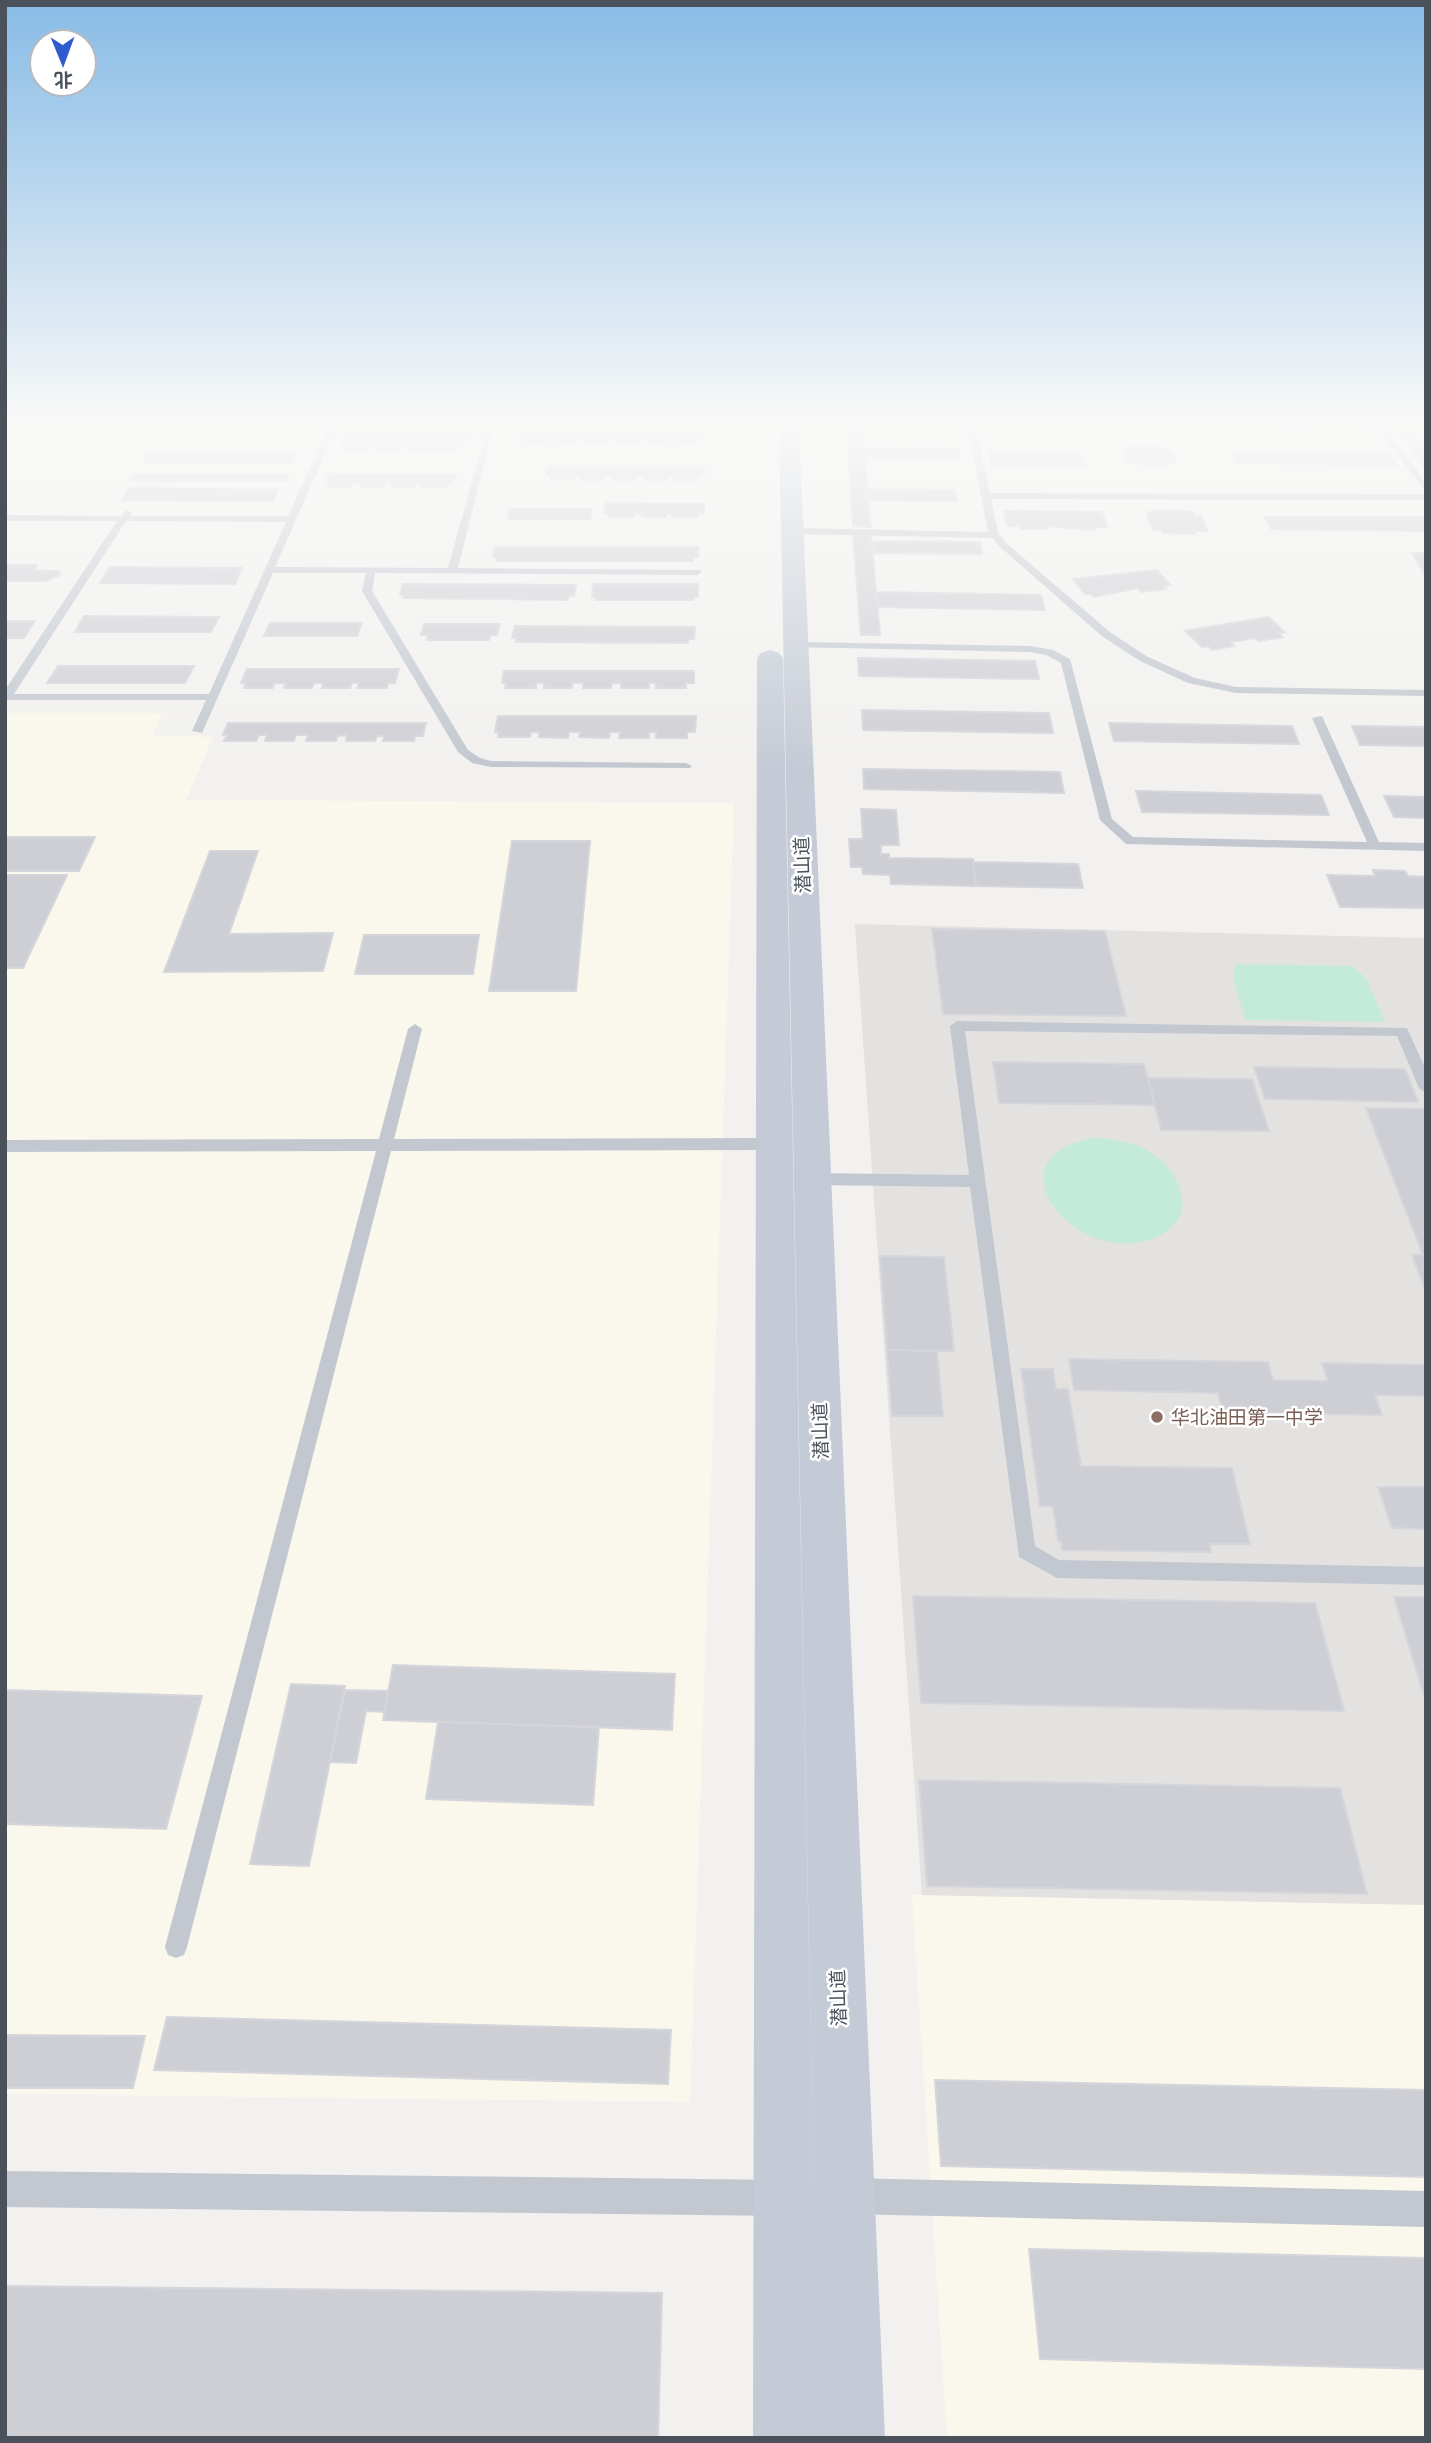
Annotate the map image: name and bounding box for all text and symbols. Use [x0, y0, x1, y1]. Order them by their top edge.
north arrow [28, 28, 98, 98]
text: 北 [54, 68, 73, 91]
street label: 潜山道 [790, 836, 815, 894]
street label: 潜山道 [808, 1402, 833, 1460]
place label: 华北油田第一中学 [1171, 1406, 1323, 1429]
marker: 华北油田第一中学 [1149, 1409, 1165, 1425]
street label: 潜山道 [826, 1969, 851, 2027]

